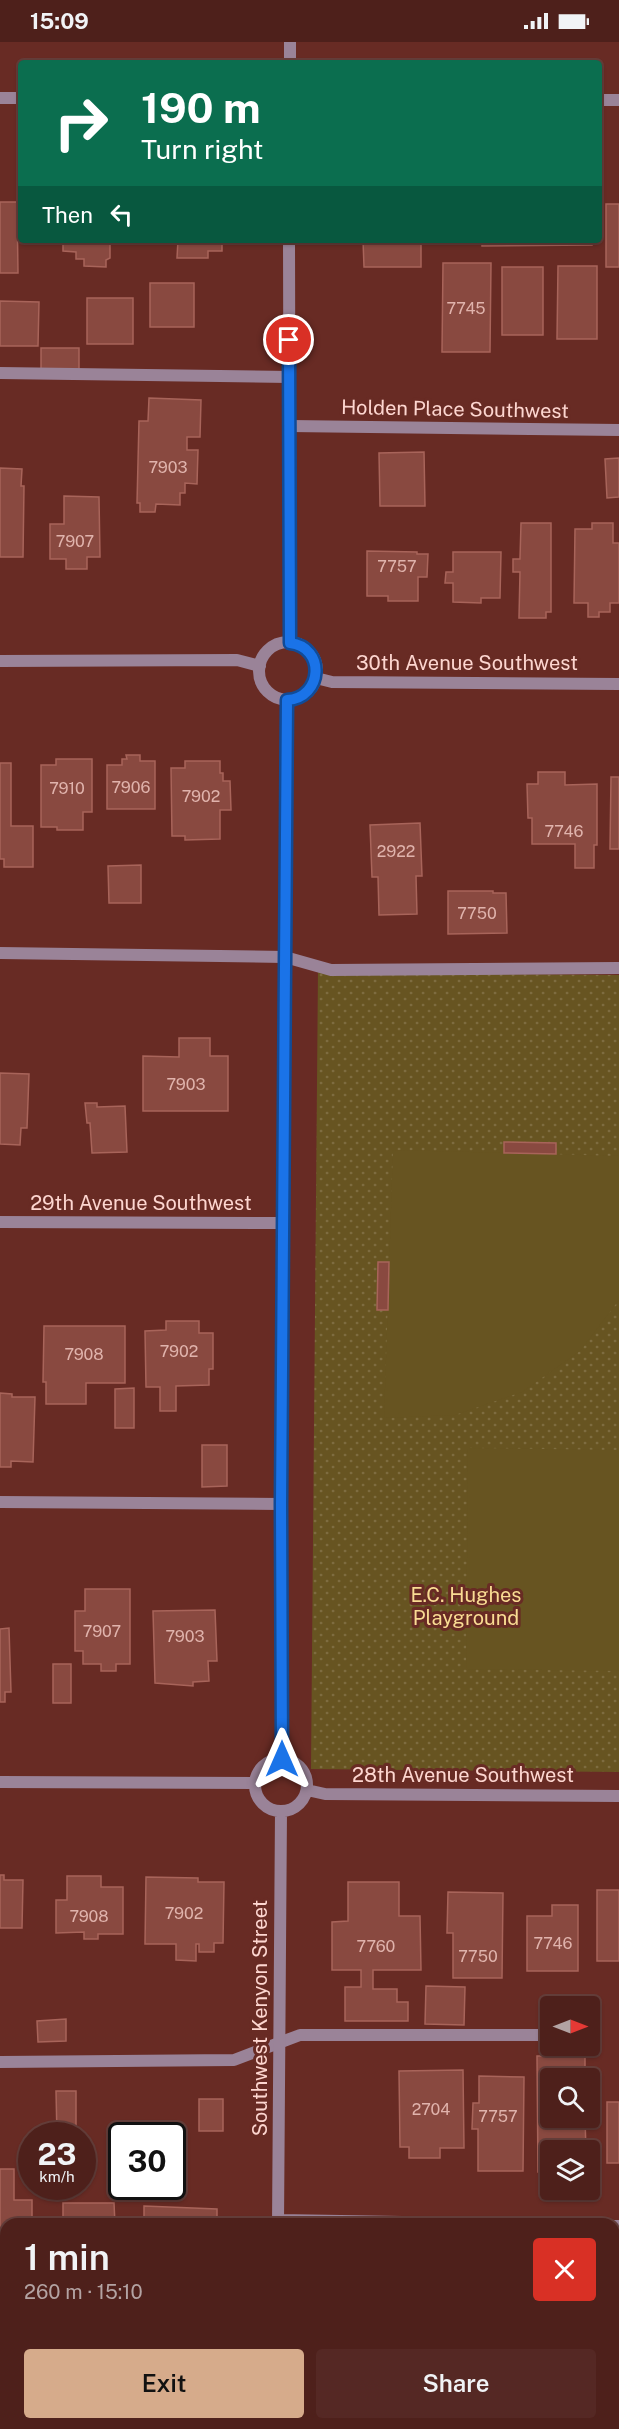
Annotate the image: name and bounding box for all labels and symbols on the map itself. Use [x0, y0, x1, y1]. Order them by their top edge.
house number: 7745 [446, 299, 486, 318]
pin [263, 314, 314, 365]
street label: Holden Place Southwest [341, 395, 569, 423]
house number: 7903 [149, 458, 187, 477]
house number: 7907 [56, 532, 94, 551]
house number: 7757 [377, 557, 417, 576]
street label: 30th Avenue Southwest [356, 651, 578, 675]
house number: 7906 [112, 778, 150, 797]
house number: 7910 [49, 779, 85, 798]
house number: 7902 [182, 787, 220, 806]
house number: 7746 [544, 822, 584, 841]
house number: 2922 [377, 842, 415, 861]
house number: 7750 [457, 904, 497, 923]
house number: 7903 [167, 1075, 205, 1094]
street label: 29th Avenue Southwest [30, 1191, 252, 1215]
house number: 7902 [160, 1342, 198, 1361]
house number: 7908 [64, 1345, 104, 1364]
park label: E.C. Hughes Playground [411, 1583, 521, 1630]
house number: 7907 [83, 1622, 121, 1641]
house number: 7903 [166, 1627, 204, 1646]
position arrow [250, 1727, 314, 1791]
street label: 28th Avenue Southwest [352, 1763, 574, 1787]
street label: Southwest Kenyon Street [248, 1900, 272, 2136]
house number: 7902 [165, 1904, 203, 1923]
house number: 7908 [69, 1907, 109, 1926]
house number: 7746 [533, 1934, 573, 1953]
house number: 7760 [357, 1937, 396, 1956]
house number: 7750 [458, 1947, 498, 1966]
north arrow [540, 1996, 600, 2056]
house number: 2704 [412, 2100, 450, 2119]
house number: 7757 [478, 2107, 518, 2126]
speed limit sign: 30 [108, 2122, 186, 2200]

